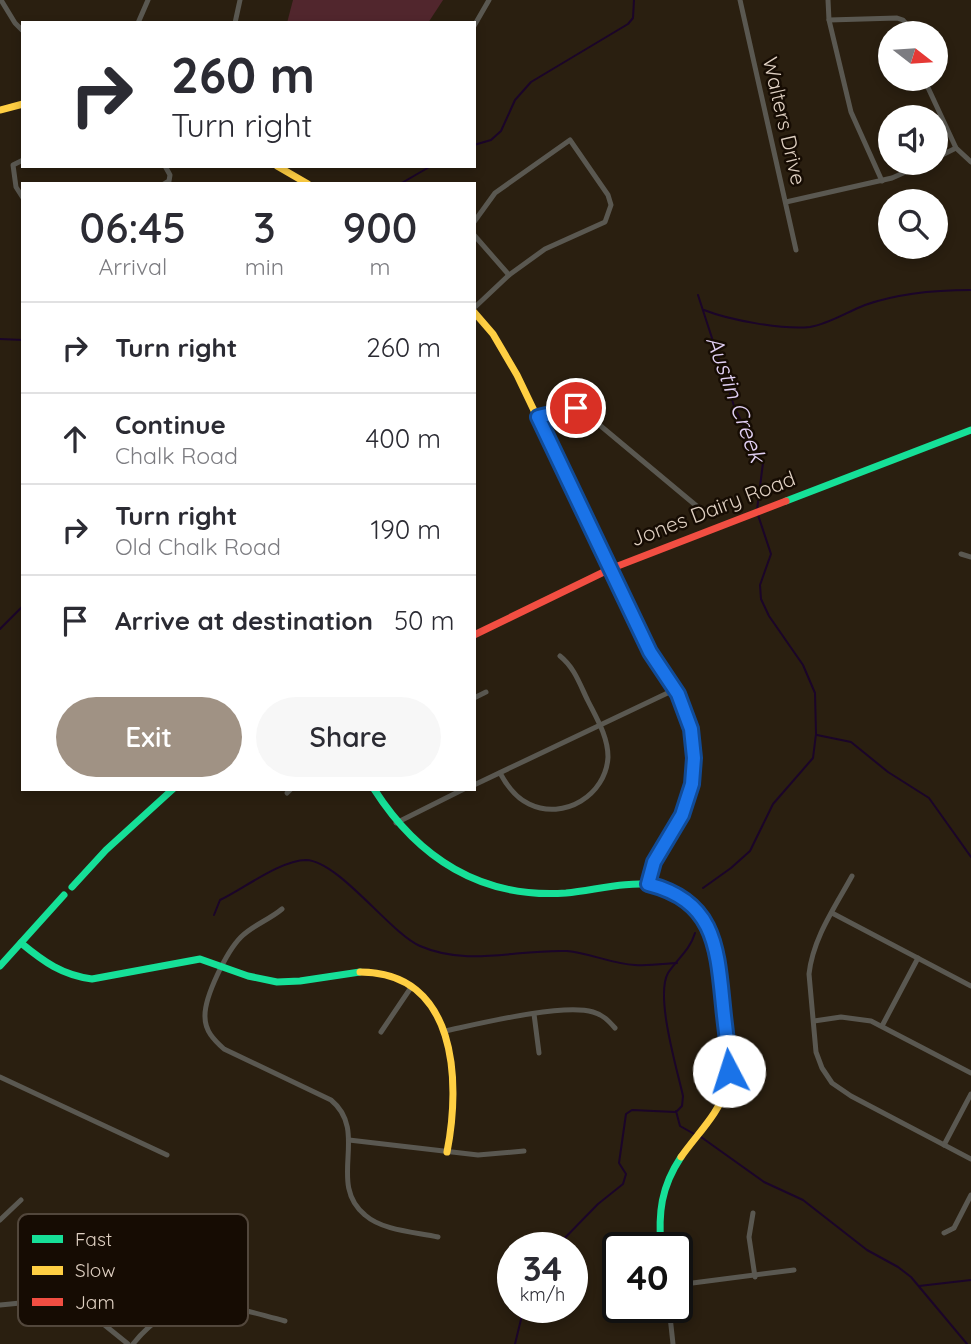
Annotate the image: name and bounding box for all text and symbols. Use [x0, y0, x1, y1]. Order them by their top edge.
north arrow [878, 21, 948, 91]
map controls [878, 21, 948, 259]
text: 260 m [171, 44, 315, 105]
icon: right [56, 49, 147, 140]
street label: Walters Drive [758, 54, 812, 187]
text: Turn right [171, 105, 312, 145]
button: sound [878, 105, 948, 175]
button: search [878, 189, 948, 259]
text: 06:45 [80, 201, 186, 254]
text: 3 [253, 201, 276, 254]
text: 900 [343, 201, 417, 254]
text: Arrival [98, 252, 167, 281]
text: min [245, 252, 284, 281]
text: m [369, 252, 390, 281]
icon: right [56, 329, 94, 367]
text: Turn right [115, 331, 237, 364]
text: 260 m [366, 331, 441, 364]
water label: Austin Creek [700, 332, 773, 468]
pin [546, 378, 606, 438]
icon: arrive [557, 389, 595, 427]
text: Continue [115, 408, 226, 441]
icon: ahead [56, 420, 94, 458]
text: 400 m [366, 422, 441, 455]
text: Chalk Road [115, 441, 238, 470]
street label: Jones Dairy Road [627, 465, 799, 551]
text: Turn right [115, 499, 237, 532]
icon: right [56, 511, 94, 549]
text: 190 m [371, 513, 441, 546]
text: Old Chalk Road [115, 532, 281, 561]
icon: arrive [56, 602, 94, 640]
text: Arrive at destination [115, 604, 373, 637]
text: 50 m [394, 604, 454, 637]
button: Exit [56, 697, 242, 777]
button: Share [256, 697, 441, 777]
position arrow [692, 1034, 766, 1108]
legend [18, 1214, 248, 1326]
text: Fast [75, 1227, 112, 1251]
speed limit sign: 40 [602, 1232, 693, 1323]
text: 34 [523, 1246, 562, 1290]
text: Slow [75, 1258, 116, 1282]
text: km/h [520, 1283, 565, 1306]
text: Jam [75, 1290, 115, 1314]

